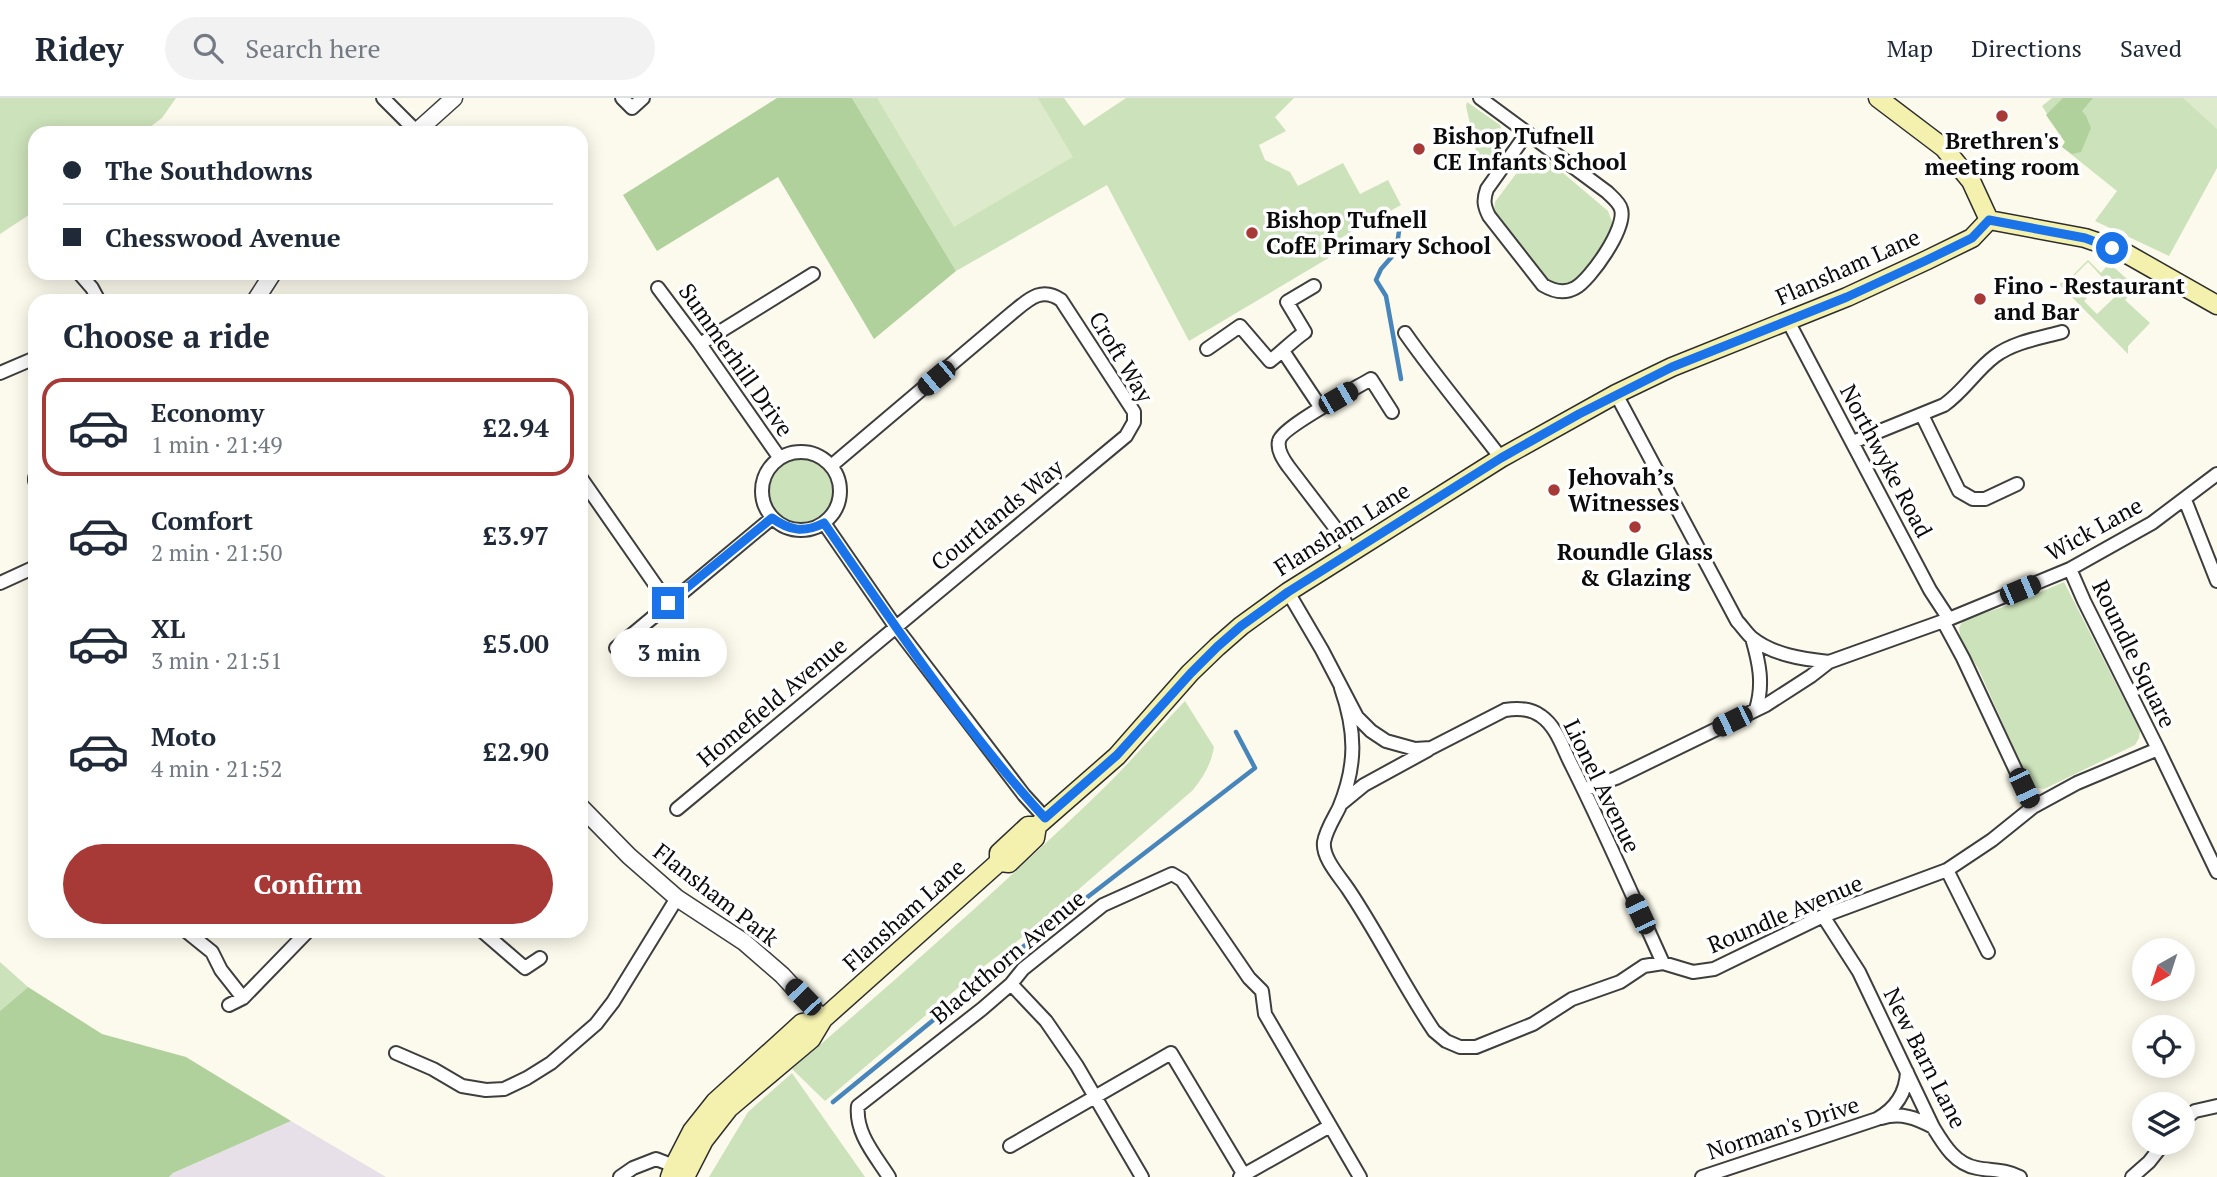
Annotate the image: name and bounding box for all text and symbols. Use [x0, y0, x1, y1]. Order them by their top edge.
search box [165, 17, 655, 80]
text: Ridey [35, 27, 123, 70]
icon: search [189, 29, 227, 67]
text: Search here [245, 31, 381, 65]
text: Map [1887, 32, 1933, 64]
text: Directions [1971, 32, 2082, 64]
text: Saved [2120, 32, 2182, 64]
marker: Brethren's meeting room [1994, 108, 2010, 124]
place label: Bishop Tufnell CE Infants School [1433, 120, 1627, 177]
place label: Brethren's meeting room [1924, 125, 2080, 182]
marker: Bishop Tufnell CE Infants School [1411, 141, 1427, 157]
text: The Southdowns [105, 153, 313, 187]
place label: Bishop Tufnell CofE Primary School [1266, 204, 1492, 261]
text: Chesswood Avenue [105, 220, 341, 254]
street label: Flansham Lane [1771, 221, 1925, 312]
marker: Bishop Tufnell CofE Primary School [1244, 225, 1260, 241]
route start [2096, 232, 2128, 264]
place label: Fino - Restaurant and Bar [1994, 270, 2185, 327]
street label: Summerhill Drive [672, 277, 801, 442]
marker: Fino - Restaurant and Bar [1972, 291, 1988, 307]
street label: Croft Way [1082, 305, 1161, 408]
text: Choose a ride [63, 315, 270, 357]
car [914, 356, 959, 400]
car [1315, 378, 1362, 418]
street label: Northwyke Road [1833, 379, 1940, 543]
text: Economy [151, 395, 264, 429]
icon: car [67, 396, 130, 459]
text: £2.94 [483, 410, 549, 444]
text: 1 min · 21:49 [151, 429, 283, 460]
street label: Courtlands Way [924, 452, 1069, 577]
place label: Jehovah’s Witnesses [1568, 461, 1679, 518]
street label: Flansham Lane [1268, 474, 1416, 583]
marker: Jehovah’s Witnesses [1546, 482, 1562, 498]
street label: Wick Lane [2040, 489, 2148, 568]
text: Comfort [151, 503, 253, 537]
icon: car [67, 504, 130, 567]
text: £3.97 [483, 518, 549, 552]
marker: Roundle Glass & Glazing [1627, 519, 1643, 535]
place label: Roundle Glass & Glazing [1557, 536, 1713, 593]
text: 2 min · 21:50 [151, 537, 283, 568]
car [1997, 572, 2044, 608]
street label: Roundle Square [2085, 575, 2184, 733]
route end [652, 587, 684, 619]
text: XL [151, 611, 185, 645]
icon: car [67, 612, 130, 675]
text: £5.00 [483, 626, 549, 660]
callout: 3 min [610, 628, 726, 676]
street label: Homefield Avenue [690, 630, 853, 773]
text: 3 min [638, 637, 700, 668]
text: 3 min · 21:51 [151, 645, 283, 676]
car [1709, 702, 1756, 740]
street label: Lionel Avenue [1557, 714, 1648, 858]
text: Moto [151, 719, 216, 753]
icon: car [67, 720, 130, 783]
text: £2.90 [483, 734, 549, 768]
text: 4 min · 21:52 [151, 753, 283, 784]
car [2006, 765, 2043, 811]
street label: Flansham Park [647, 836, 786, 953]
button: Confirm [63, 844, 553, 924]
street label: Flansham Lane [836, 851, 972, 978]
street label: Roundle Avenue [1703, 867, 1867, 960]
street label: Blackthorn Avenue [924, 883, 1092, 1031]
car [1622, 891, 1659, 937]
north arrow [2132, 938, 2194, 1001]
map controls [2132, 938, 2195, 1155]
car [781, 975, 826, 1019]
street label: New Barn Lane [1877, 982, 1974, 1133]
button: locate [2132, 1015, 2195, 1078]
street label: Norman's Drive [1703, 1088, 1863, 1167]
button: layers [2132, 1092, 2195, 1155]

